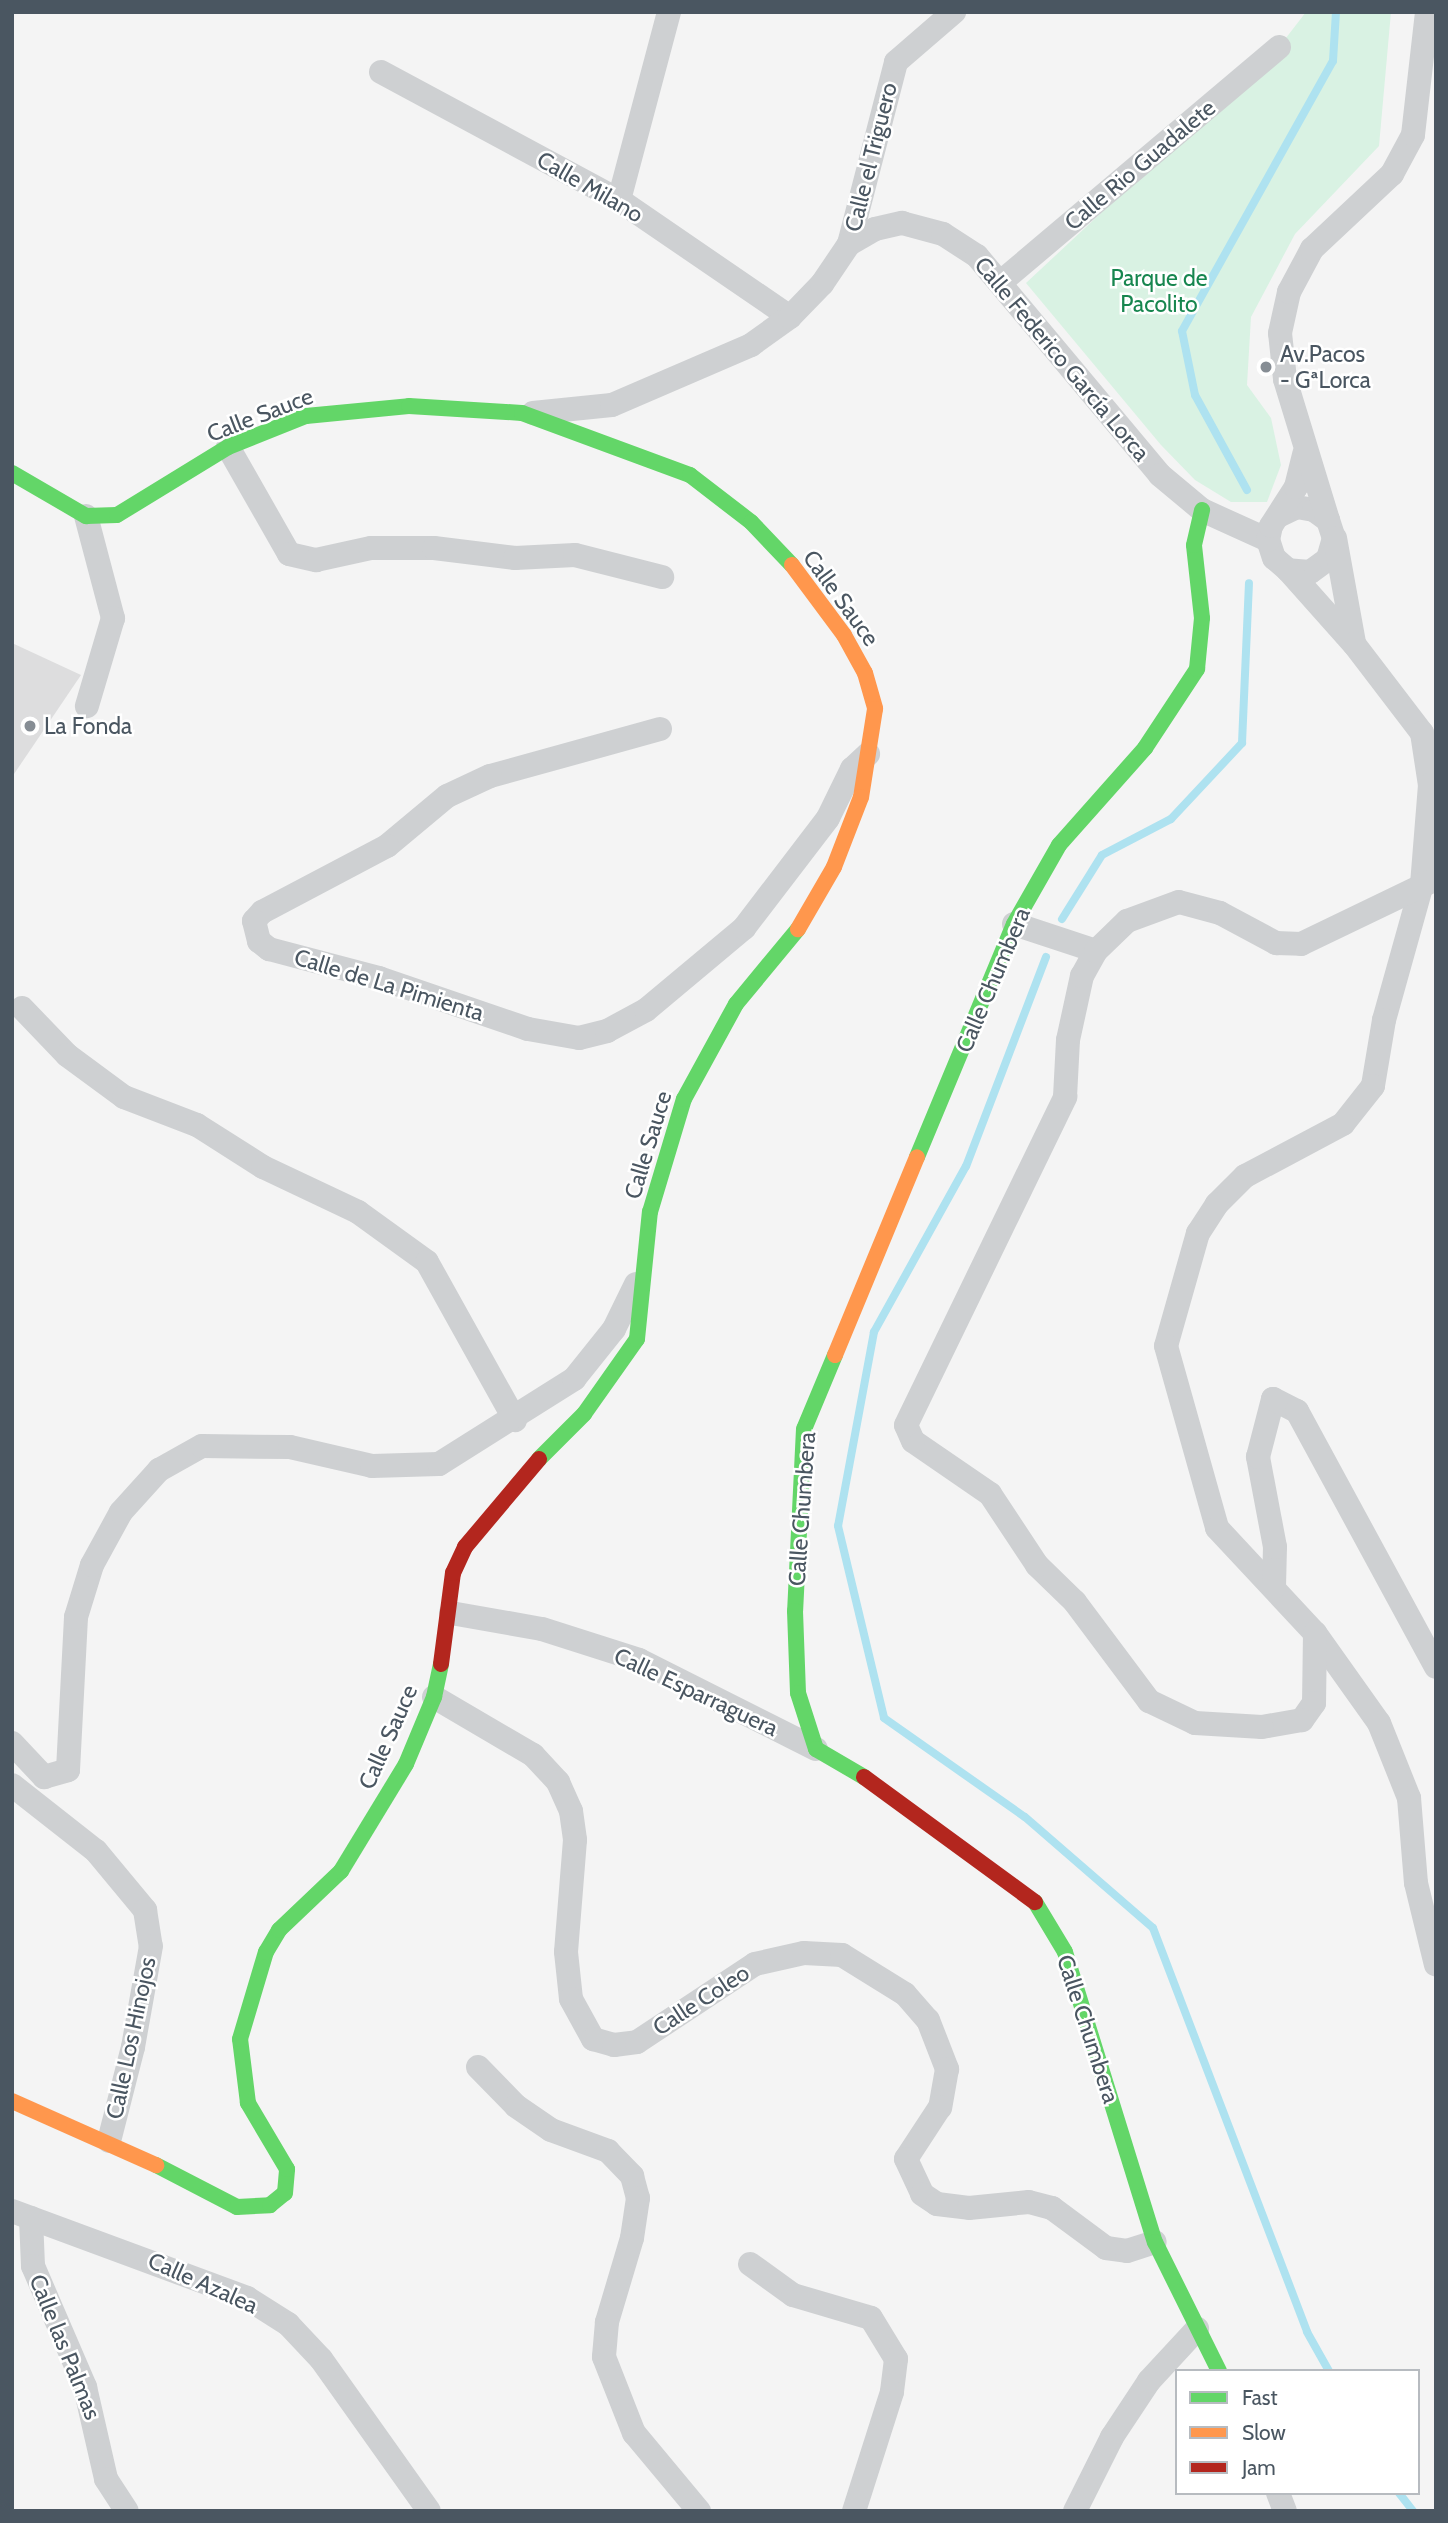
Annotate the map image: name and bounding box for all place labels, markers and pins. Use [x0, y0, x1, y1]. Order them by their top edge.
place label: Av.Pacos - GªLorca [1280, 340, 1371, 394]
marker: Av.Pacos - GªLorca [1258, 359, 1274, 375]
place label: La Fonda [44, 712, 132, 740]
marker: La Fonda [22, 718, 38, 734]

